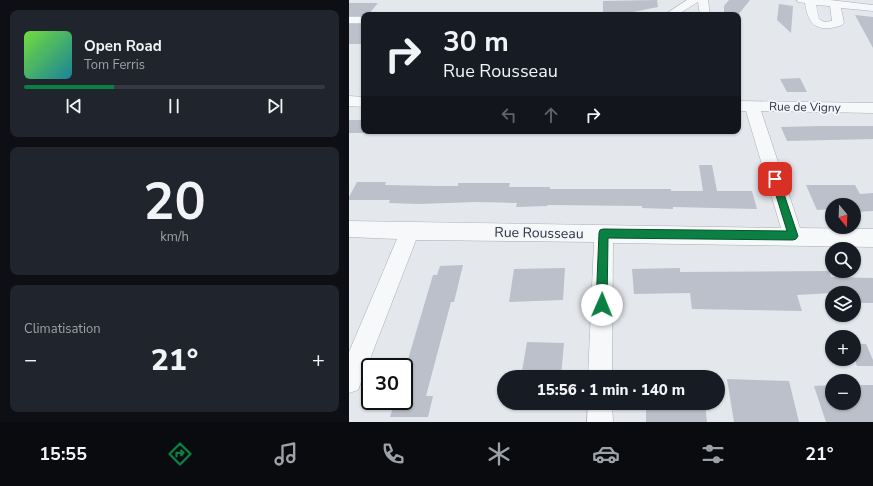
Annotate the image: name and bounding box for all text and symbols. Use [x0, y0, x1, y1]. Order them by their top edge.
text: 30 m [443, 23, 509, 61]
icon: right [377, 28, 429, 80]
text: Open Road [84, 36, 162, 56]
text: Tom Ferris [84, 56, 145, 74]
text: Rue Rousseau [443, 59, 558, 83]
icon: previous [63, 95, 85, 117]
icon: pause [163, 95, 185, 117]
icon: next [264, 95, 286, 117]
street label: Rue de Vigny [769, 98, 842, 116]
icon: left [498, 104, 520, 126]
icon: ahead [540, 104, 562, 126]
icon: right [582, 104, 604, 126]
pin [758, 162, 792, 196]
text: 20 [143, 166, 206, 237]
icon: arrive [764, 168, 786, 190]
north arrow [825, 198, 861, 234]
map controls [825, 198, 861, 410]
street label: Rue Rousseau [494, 223, 584, 243]
text: km/h [160, 228, 189, 246]
button: search [825, 242, 861, 278]
position arrow [581, 284, 623, 326]
button: layers [825, 286, 861, 322]
text: Climatisation [24, 320, 101, 338]
button: + [825, 330, 861, 366]
text: 21° [151, 340, 198, 381]
text: − [24, 345, 37, 375]
text: + [312, 345, 325, 375]
speed limit sign: 30 [361, 358, 413, 410]
button: − [825, 374, 861, 410]
text: 15:56 · 1 min · 140 m [537, 380, 685, 400]
icon: directions [166, 440, 194, 468]
icon: music [272, 440, 300, 468]
icon: phone [379, 440, 407, 468]
icon: climate [485, 440, 513, 468]
icon: car [592, 440, 620, 468]
icon: filters [699, 440, 727, 468]
text: 15:55 [39, 442, 87, 466]
text: 21° [805, 442, 834, 466]

